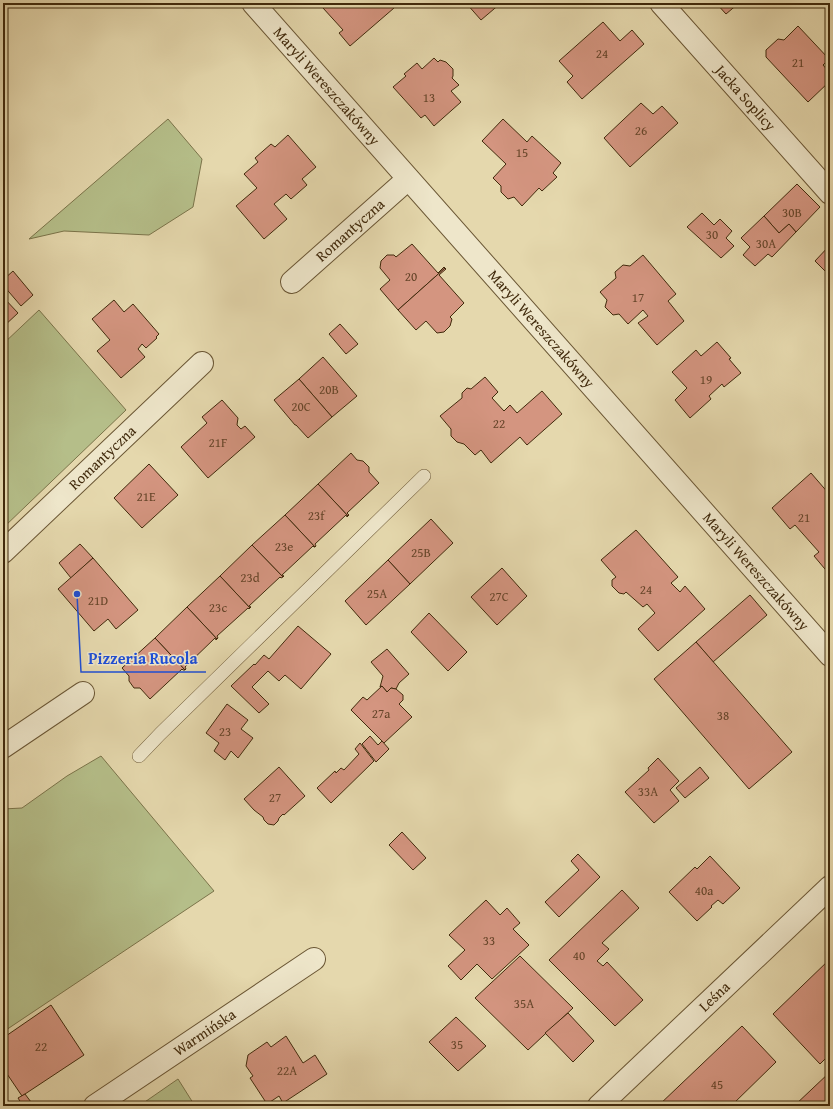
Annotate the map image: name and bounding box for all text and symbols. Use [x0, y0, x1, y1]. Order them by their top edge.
street label: Maryli Wereszczakówny [269, 22, 385, 150]
house number: 24 [596, 44, 608, 63]
house number: 21 [792, 53, 804, 72]
street label: Jacka Soplicy [709, 58, 781, 136]
house number: 13 [423, 88, 435, 107]
house number: 26 [635, 121, 647, 140]
house number: 15 [516, 143, 528, 162]
street label: Romantyczna [311, 194, 389, 266]
house number: 30B [782, 203, 802, 222]
house number: 30 [706, 225, 718, 244]
house number: 30A [756, 234, 776, 253]
street label: Maryli Wereszczakówny [484, 265, 600, 393]
house number: 20 [405, 267, 417, 286]
house number: 17 [632, 288, 644, 307]
house number: 19 [700, 370, 712, 389]
house number: 20B [319, 380, 339, 399]
house number: 20C [291, 397, 311, 416]
house number: 22 [493, 414, 505, 433]
street label: Romantyczna [64, 420, 140, 494]
house number: 21F [209, 433, 227, 452]
house number: 21E [136, 487, 156, 506]
house number: 23f [308, 506, 326, 525]
street label: Maryli Wereszczakówny [698, 507, 815, 635]
house number: 21 [798, 508, 810, 527]
house number: 23e [275, 537, 293, 556]
house number: 25B [411, 543, 431, 562]
house number: 23d [240, 568, 260, 587]
house number: 24 [640, 580, 652, 599]
house number: 25A [367, 584, 387, 603]
house number: 27C [489, 587, 509, 606]
house number: 21D [88, 591, 108, 610]
house number: 23c [209, 598, 227, 617]
callout: Pizzeria Rucola [81, 644, 206, 672]
text: Pizzeria Rucola [88, 646, 199, 670]
house number: 27a [372, 704, 391, 723]
house number: 38 [717, 706, 729, 725]
house number: 23 [219, 722, 231, 741]
house number: 33A [638, 782, 658, 801]
house number: 27 [269, 788, 281, 807]
house number: 40a [695, 881, 714, 900]
house number: 33 [483, 931, 495, 950]
house number: 40 [573, 946, 585, 965]
street label: Leśna [694, 976, 734, 1016]
house number: 35A [514, 994, 534, 1013]
street label: Warmińska [169, 1003, 240, 1061]
house number: 35 [451, 1035, 463, 1054]
house number: 22 [35, 1037, 47, 1056]
house number: 22A [277, 1061, 297, 1080]
house number: 45 [711, 1075, 723, 1094]

